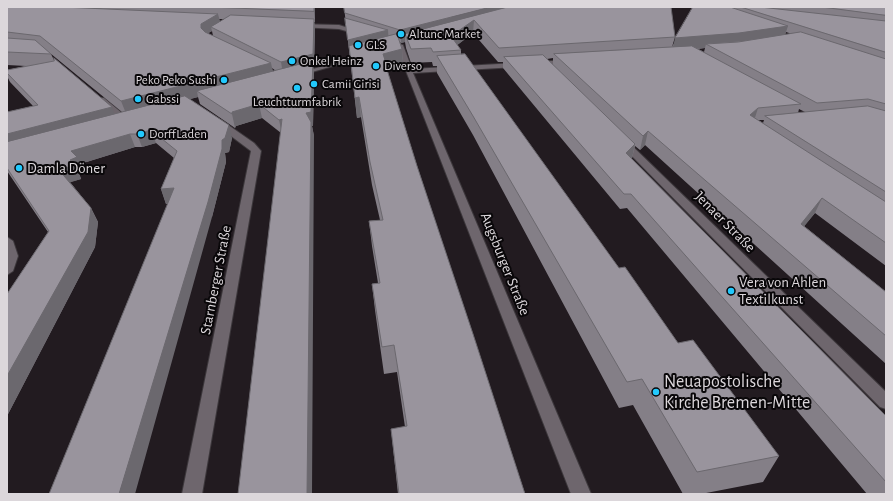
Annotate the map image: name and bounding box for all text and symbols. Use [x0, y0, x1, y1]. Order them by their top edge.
place label: Altunc Market [409, 26, 480, 42]
marker: Altunc Market [396, 29, 406, 39]
place label: GLS [366, 37, 385, 53]
marker: GLS [353, 40, 363, 50]
place label: Onkel Heinz [300, 53, 362, 69]
marker: Onkel Heinz [287, 56, 297, 66]
place label: Diverso [384, 58, 422, 74]
marker: Diverso [371, 61, 381, 71]
place label: Peko Peko Sushi [136, 72, 216, 88]
marker: Peko Peko Sushi [219, 75, 229, 85]
place label: Camii Girisi [322, 76, 380, 92]
marker: Camii Girisi [309, 79, 319, 89]
marker: Leuchtturmfabrik [292, 83, 302, 93]
place label: Gabssi [146, 91, 179, 107]
marker: Gabssi [133, 94, 143, 104]
place label: Leuchtturmfabrik [253, 94, 341, 110]
place label: DorffLaden [149, 126, 207, 142]
marker: DorffLaden [136, 129, 146, 139]
place label: Damla Döner [27, 159, 105, 177]
marker: Damla Döner [14, 163, 24, 173]
street label: Jenaer Straße [691, 188, 759, 256]
street label: Augsburger Straße [476, 210, 534, 318]
street label: Starnberger Straße [197, 224, 235, 336]
place label: Vera von Ahlen Textilkunst [739, 273, 826, 308]
marker: Vera von Ahlen Textilkunst [726, 286, 736, 296]
place label: Neuapostolische Kirche Bremen-Mitte [664, 371, 810, 414]
marker: Neuapostolische Kirche Bremen-Mitte [651, 387, 661, 397]

